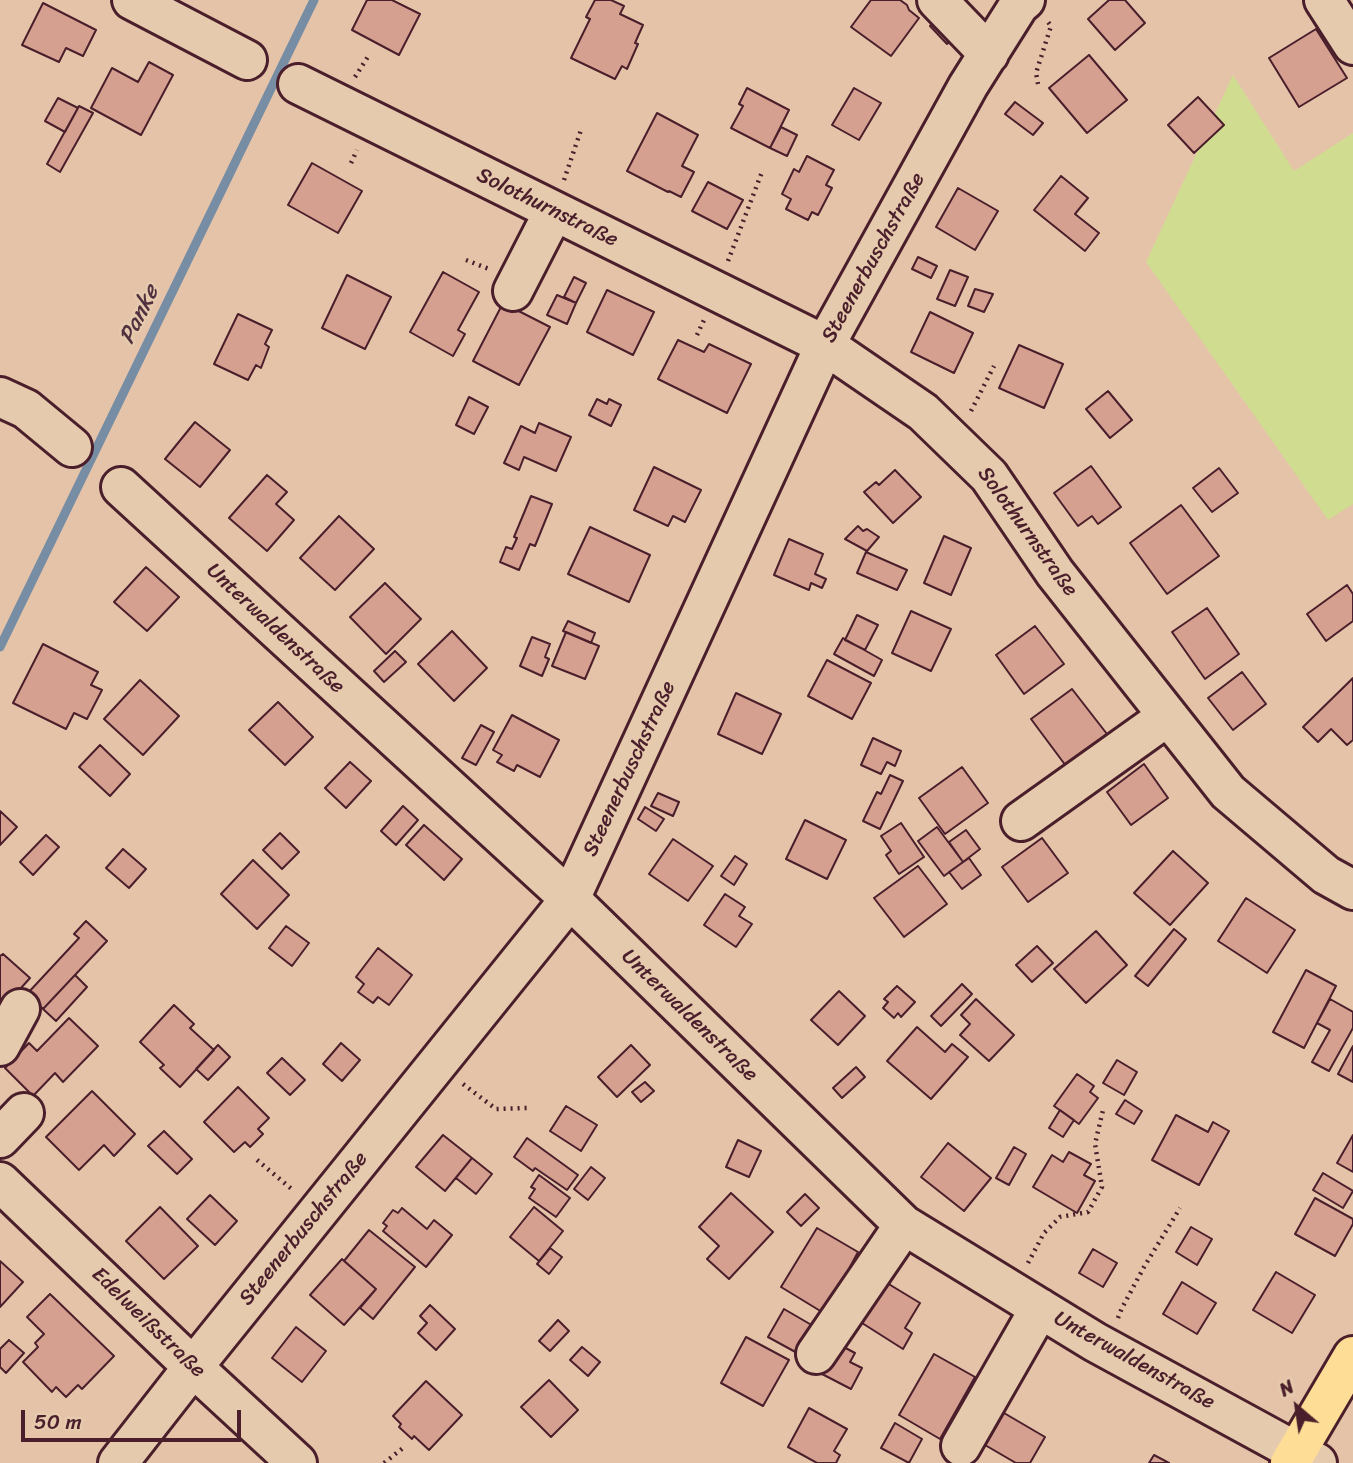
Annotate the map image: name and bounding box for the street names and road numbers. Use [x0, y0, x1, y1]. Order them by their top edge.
street label: Solothurnstraße [472, 163, 622, 253]
street label: Steenerbuschstraße [817, 169, 931, 347]
street label: Solothurnstraße [972, 462, 1082, 602]
street label: Unterwaldenstraße [201, 558, 349, 700]
street label: Steenerbuschstraße [578, 677, 682, 861]
street label: Unterwaldenstraße [616, 944, 762, 1088]
street label: Steenerbuschstraße [234, 1147, 374, 1311]
street label: Edelweißstraße [86, 1262, 210, 1384]
street label: Unterwaldenstraße [1049, 1306, 1219, 1416]

